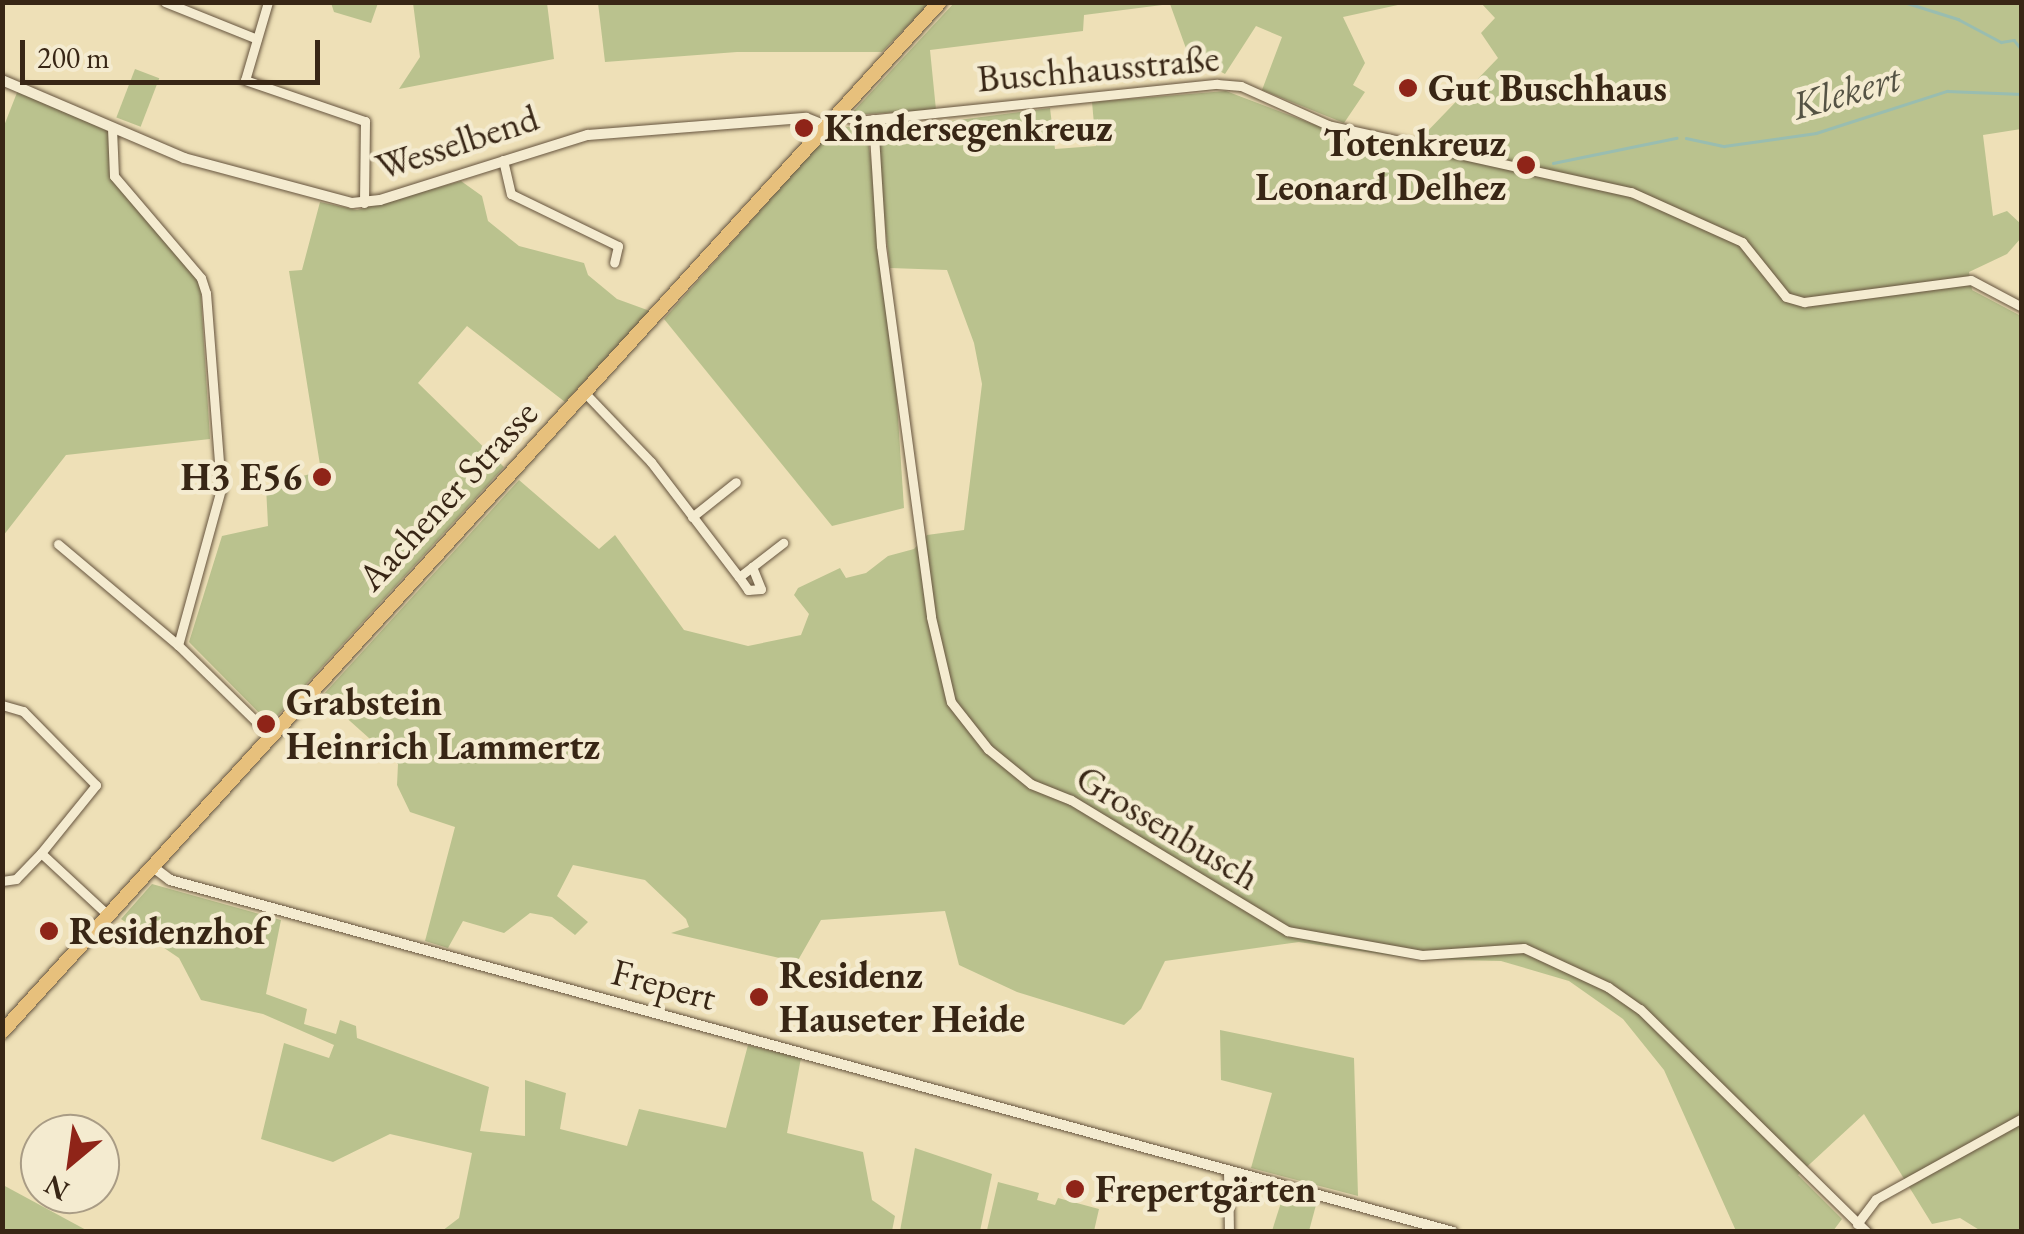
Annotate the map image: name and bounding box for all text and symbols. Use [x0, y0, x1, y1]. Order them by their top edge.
scale bar [25, 20, 325, 82]
street label: Buschhausstraße [975, 35, 1221, 101]
text: 200 m [37, 38, 110, 77]
water label: Klekert [1786, 53, 1906, 129]
place label: Gut Buschhaus [1428, 65, 1667, 111]
marker: Gut Buschhaus [1397, 77, 1419, 99]
street label: Wesselbend [370, 94, 544, 190]
place label: Kindersegenkreuz [824, 105, 1113, 151]
marker: Kindersegenkreuz [793, 117, 815, 139]
place label: Totenkreuz Leonard Delhez [1255, 120, 1506, 210]
marker: Totenkreuz Leonard Delhez [1515, 154, 1537, 176]
street label: Aachener Strasse [347, 390, 547, 600]
place label: H3 E56 [180, 454, 302, 500]
marker: H3 E56 [311, 466, 333, 488]
place label: Grabstein Heinrich Lammertz [286, 679, 600, 768]
marker: Grabstein Heinrich Lammertz [255, 713, 277, 735]
street label: Grossenbusch [1068, 755, 1268, 899]
place label: Residenzhof [69, 908, 267, 954]
marker: Residenzhof [38, 920, 60, 942]
street label: Frepert [607, 948, 721, 1020]
place label: Residenz Hauseter Heide [779, 952, 1025, 1042]
marker: Residenz Hauseter Heide [748, 986, 770, 1008]
north arrow [20, 1114, 120, 1214]
place label: Frepertgärten [1095, 1166, 1316, 1212]
text: N [38, 1167, 75, 1210]
marker: Frepertgärten [1064, 1178, 1086, 1200]

